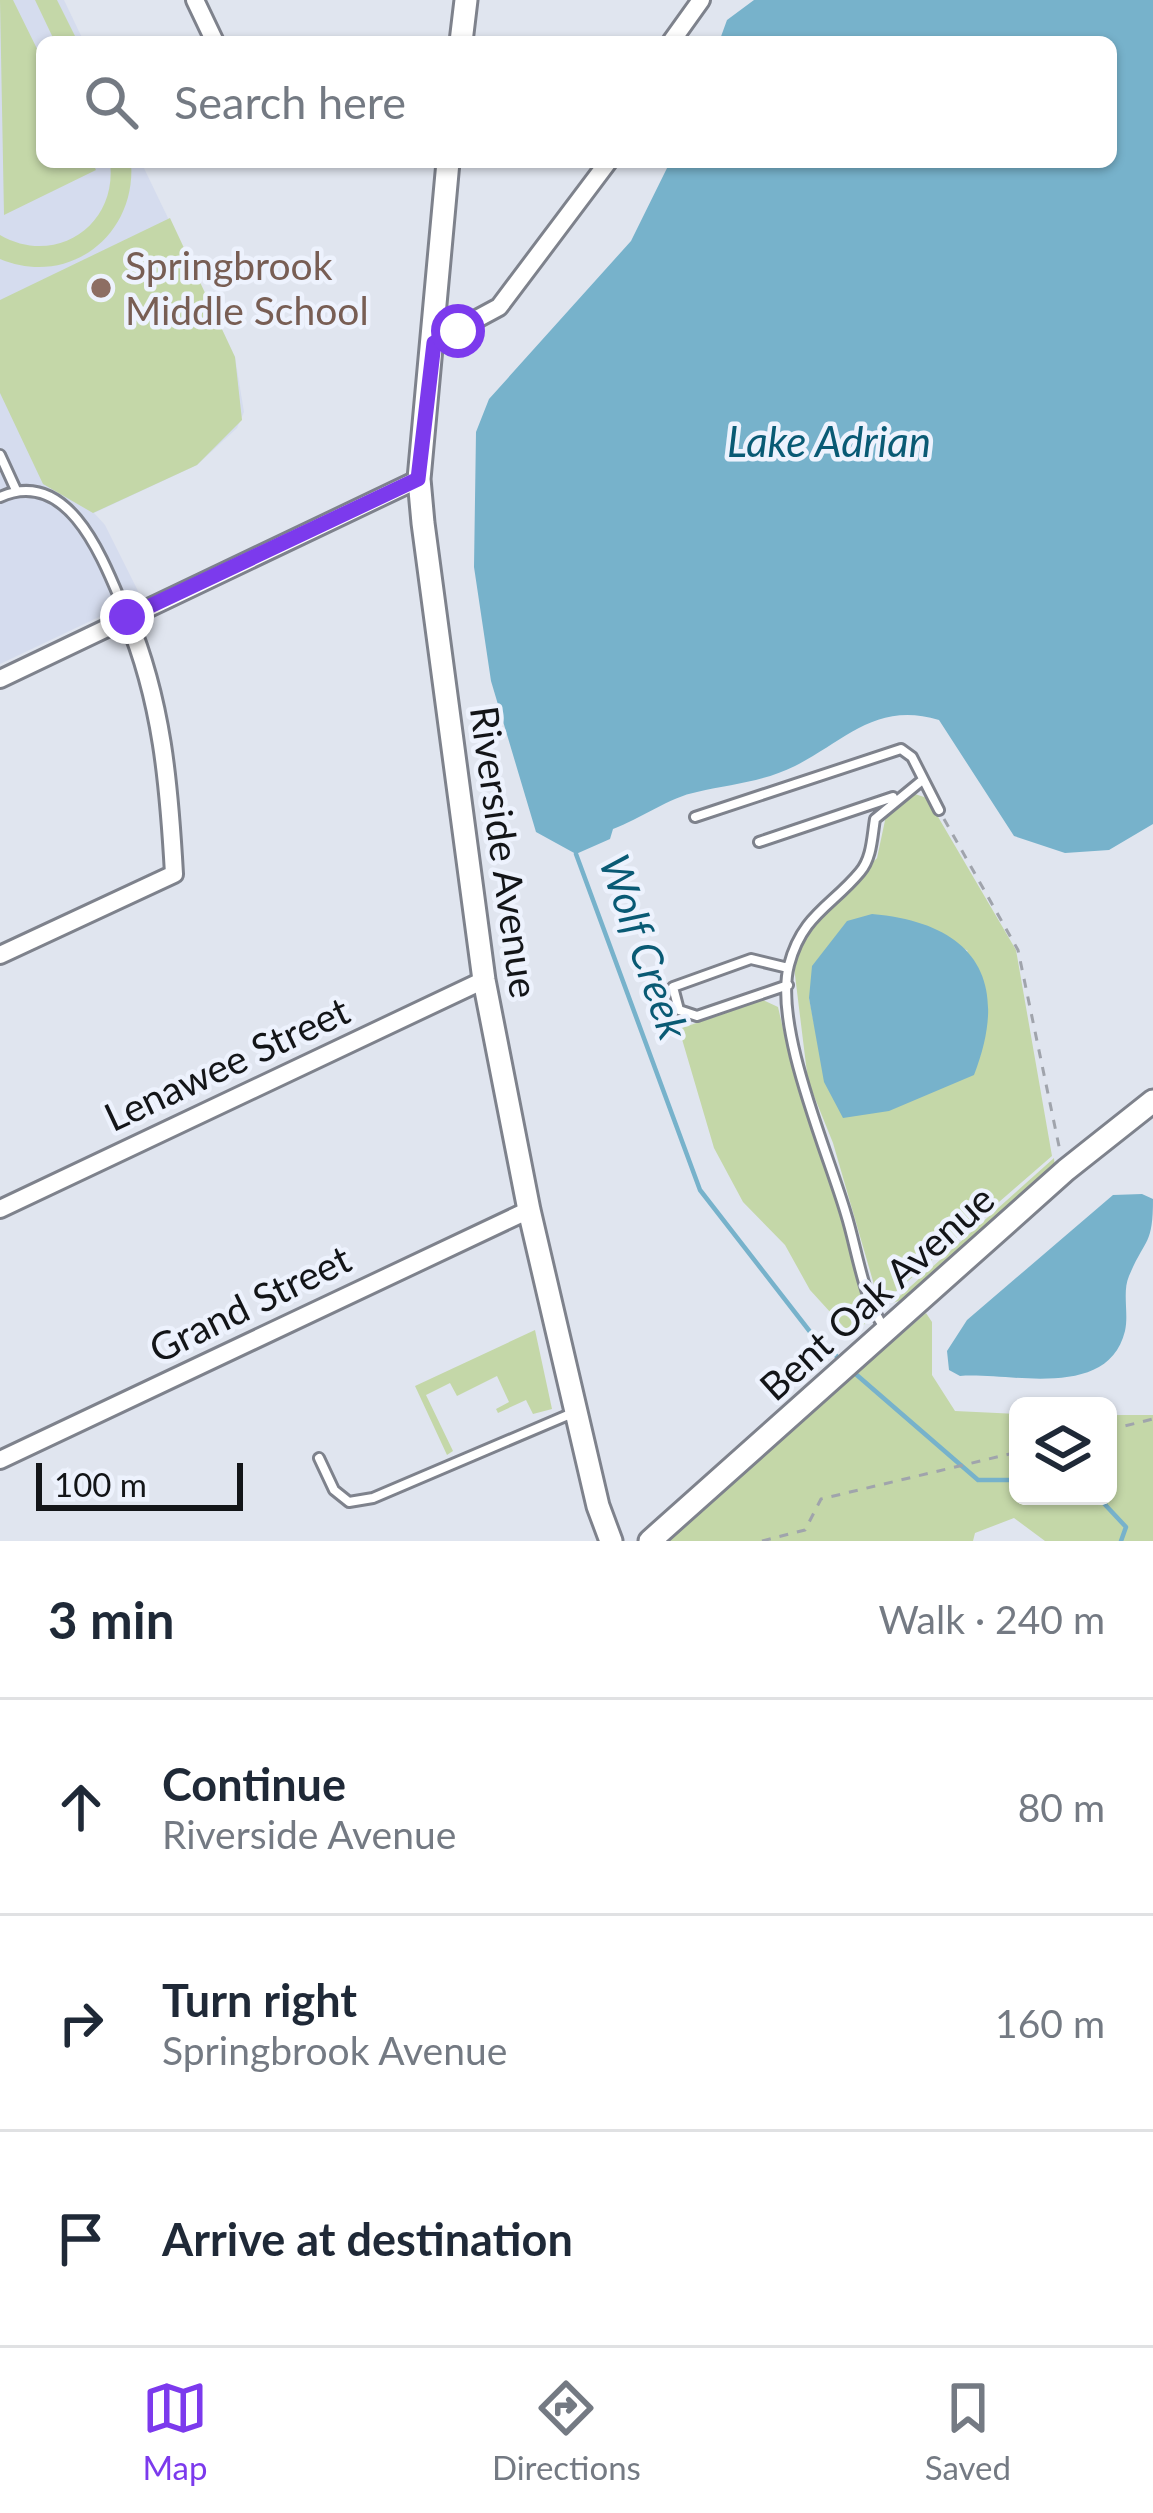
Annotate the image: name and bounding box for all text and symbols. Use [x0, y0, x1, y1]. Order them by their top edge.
search box [36, 36, 1117, 168]
icon: search [78, 69, 144, 135]
text: Search here [174, 75, 406, 129]
place label: Springbrook Middle School [125, 242, 369, 333]
marker: Springbrook Middle School [88, 275, 114, 301]
route start [431, 304, 485, 358]
water label: Lake Adrian [727, 416, 931, 466]
route end [100, 590, 154, 644]
street label: Riverside Avenue [462, 703, 548, 1001]
water label: Wolf Creek [590, 848, 700, 1046]
street label: Lenawee Street [97, 986, 356, 1140]
street label: Bent Oak Avenue [750, 1175, 1003, 1409]
street label: Grand Street [142, 1235, 358, 1371]
map controls [1009, 1397, 1117, 1505]
button: layers [1009, 1397, 1117, 1505]
scale bar [36, 1457, 243, 1510]
text: 100 m [54, 1464, 147, 1504]
text: 3 min [48, 1589, 174, 1650]
text: Walk · 240 m [878, 1596, 1105, 1642]
text: Continue [162, 1757, 346, 1811]
icon: ahead [48, 1774, 114, 1840]
text: 80 m [1018, 1784, 1105, 1830]
text: Riverside Avenue [162, 1811, 456, 1857]
text: Turn right [162, 1973, 357, 2027]
icon: right [48, 1990, 114, 2056]
text: 160 m [995, 2000, 1105, 2046]
text: Springbrook Avenue [162, 2027, 507, 2073]
icon: arrive [48, 2206, 114, 2272]
text: Arrive at destination [162, 2212, 573, 2266]
tab: Map [142, 2375, 208, 2487]
tab: Directions [492, 2375, 641, 2487]
tab: Saved [925, 2375, 1011, 2487]

